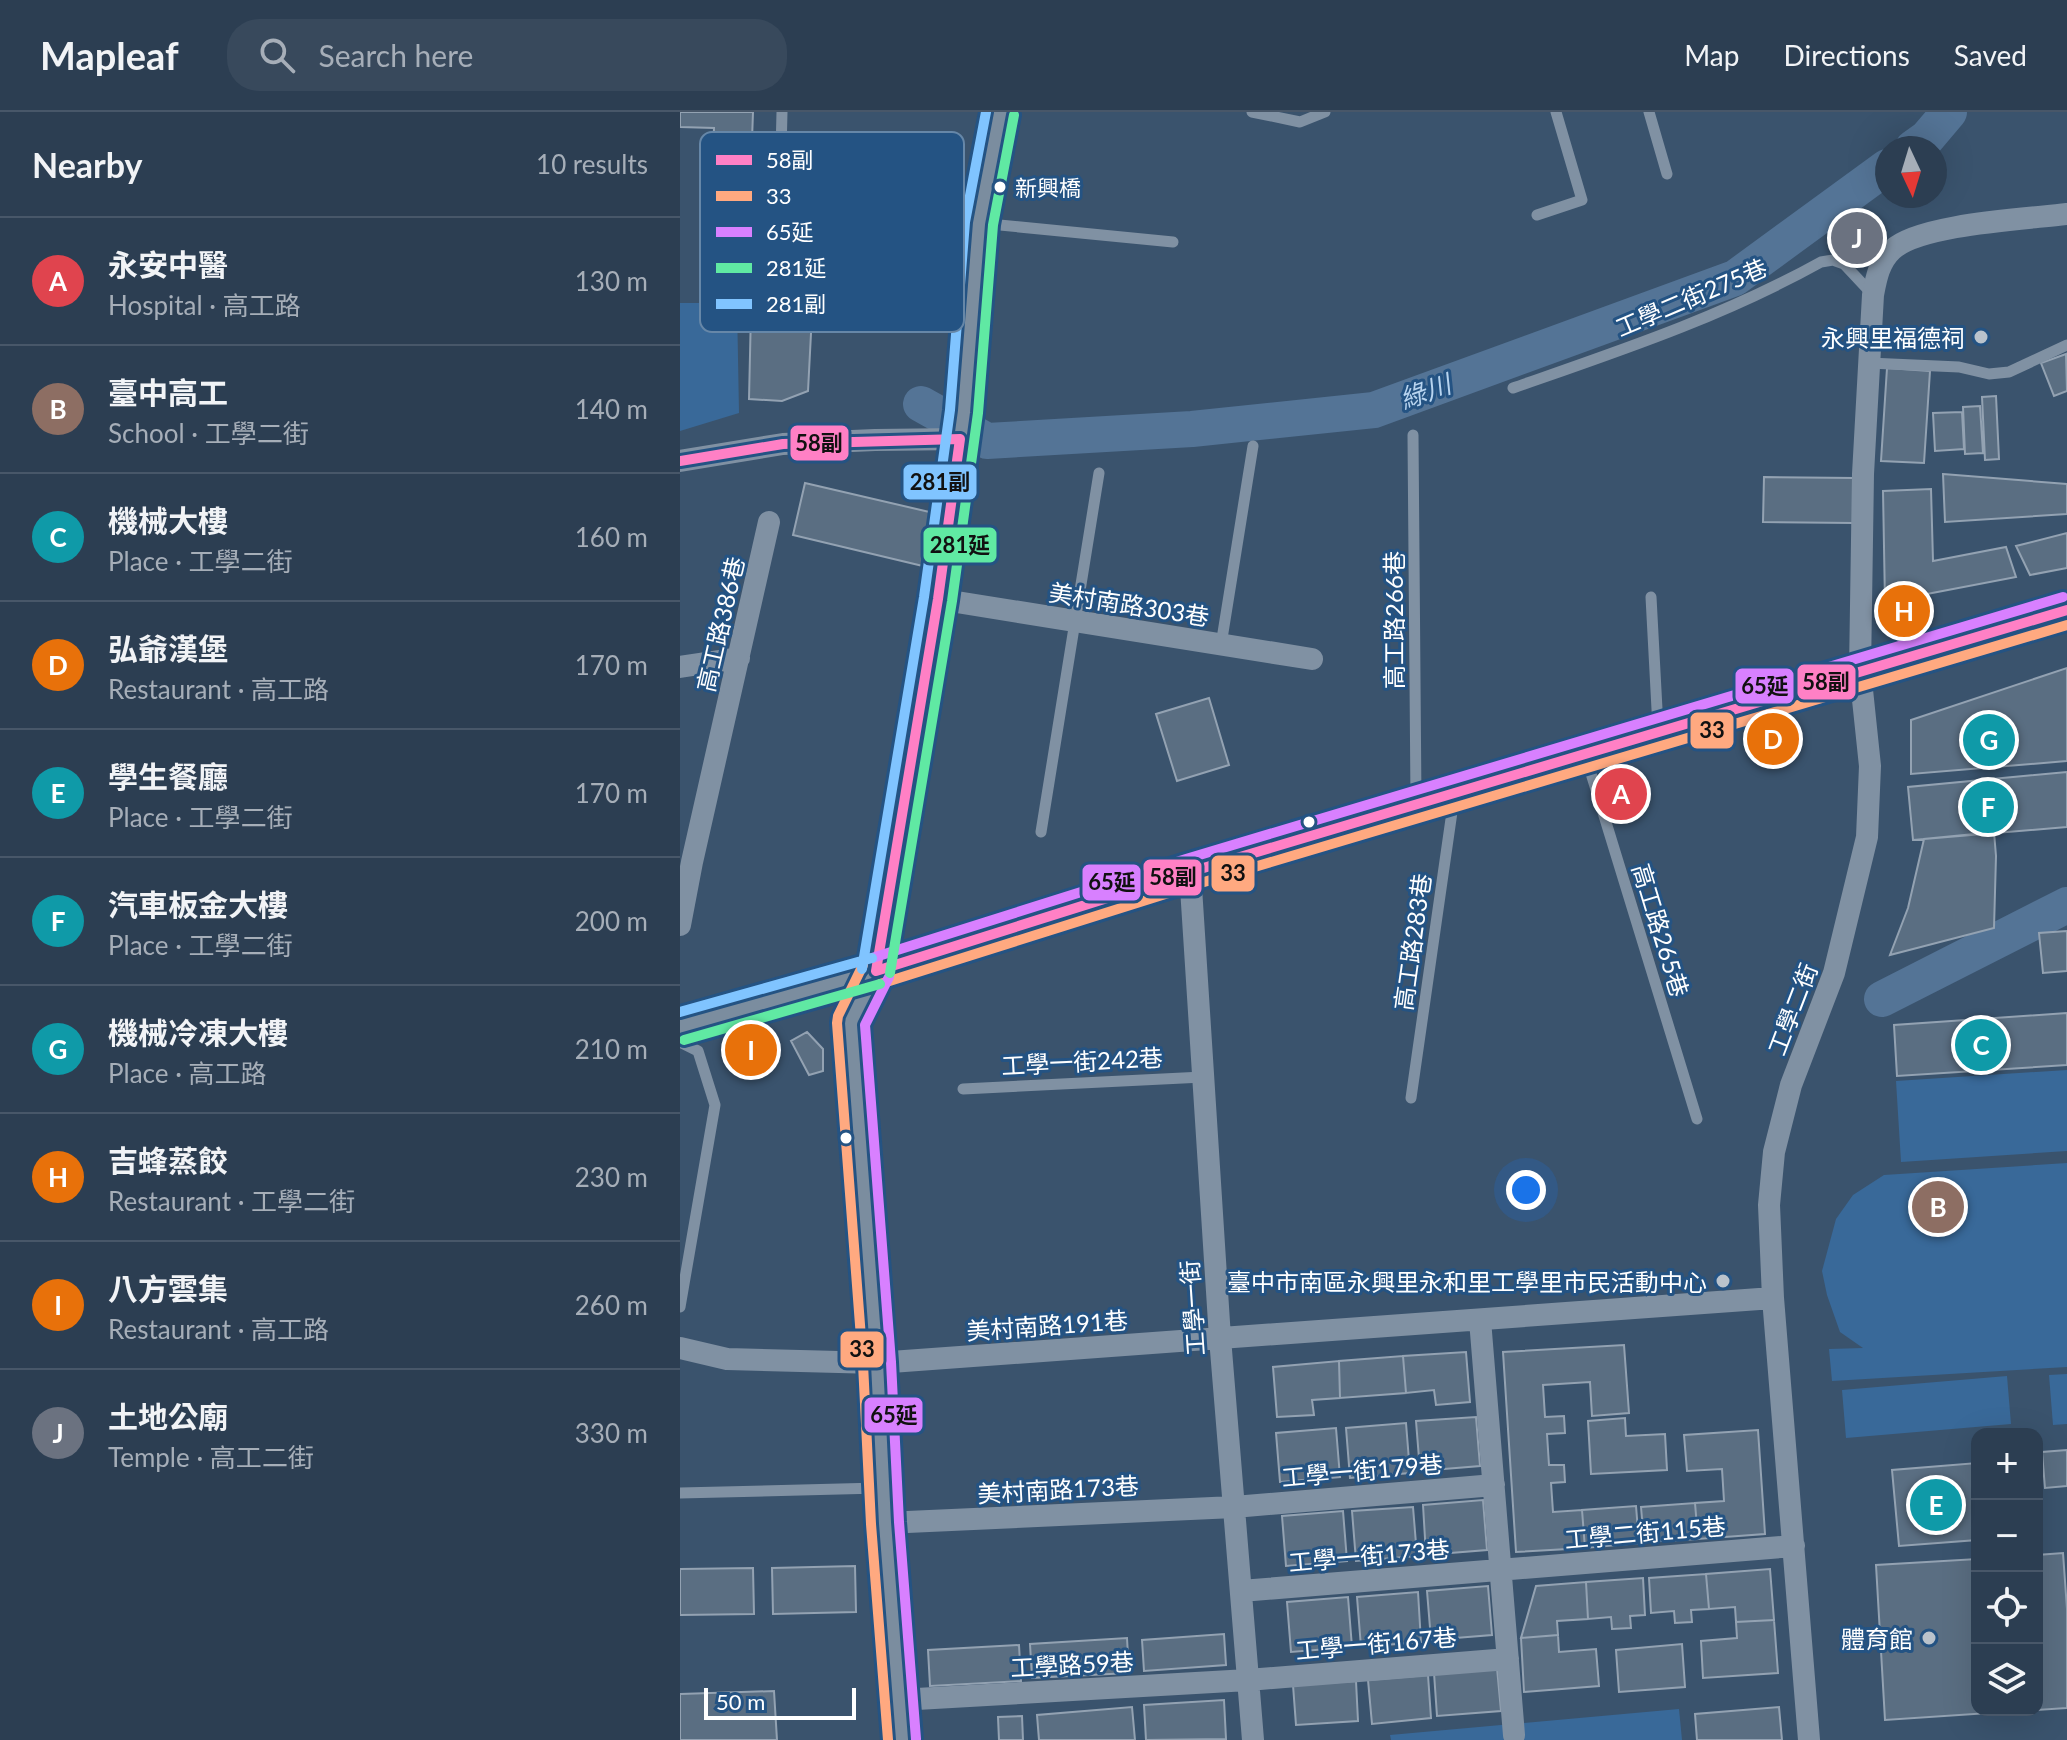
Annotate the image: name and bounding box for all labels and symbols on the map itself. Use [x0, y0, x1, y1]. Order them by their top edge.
legend [700, 132, 964, 332]
north arrow [1875, 136, 1947, 208]
text: 58副 [766, 146, 814, 173]
place label: 新興橋 [1015, 174, 1081, 201]
marker: 新興橋 [992, 179, 1008, 195]
text: 33 [766, 182, 792, 209]
pin: J [1831, 208, 1883, 268]
text: 65延 [766, 218, 814, 245]
street label: 工學二街275巷 [1611, 252, 1771, 342]
text: 281延 [766, 254, 826, 281]
text: 281副 [766, 290, 826, 317]
place label: 永興里福德祠 [1821, 323, 1965, 352]
marker: 永興里福德祠 [1972, 328, 1990, 346]
water label: 綠川 [1395, 366, 1458, 415]
line badge: 58副 [789, 424, 850, 462]
text: 58副 [795, 429, 843, 456]
line badge: 281副 [902, 463, 978, 501]
text: 281副 [910, 468, 970, 495]
line badge: 281延 [922, 526, 998, 564]
text: 281延 [930, 531, 990, 558]
street label: 高工路266巷 [1379, 551, 1408, 689]
street label: 高工路386巷 [690, 554, 750, 694]
street label: 美村南路303巷 [1047, 577, 1211, 631]
pin: H [1878, 581, 1930, 641]
line badge: 58副 [1796, 663, 1857, 701]
line badge: 65延 [1734, 667, 1795, 705]
text: 58副 [1802, 668, 1850, 695]
text: 65延 [1741, 672, 1789, 699]
pin: D [1747, 709, 1799, 769]
pin: G [1963, 710, 2015, 770]
line badge: 33 [1689, 711, 1735, 750]
text: 33 [1699, 716, 1725, 743]
pin: A [1595, 764, 1647, 824]
pin: F [1962, 777, 2014, 837]
unlabelled marker [1301, 814, 1317, 830]
line badge: 33 [1210, 854, 1256, 893]
line badge: 58副 [1142, 858, 1203, 897]
text: 33 [1220, 859, 1246, 886]
street label: 高工路265巷 [1627, 860, 1695, 1000]
line badge: 65延 [1081, 863, 1142, 902]
text: 58副 [1149, 863, 1197, 890]
text: 65延 [1088, 868, 1136, 895]
street label: 高工路283巷 [1388, 872, 1436, 1012]
street label: 工學二街 [1761, 959, 1823, 1059]
pin: C [1955, 1015, 2007, 1075]
pin: I [725, 1020, 777, 1080]
street label: 工學一街242巷 [1000, 1042, 1164, 1080]
unlabelled marker [838, 1130, 854, 1146]
your location [1506, 1170, 1546, 1210]
pin: B [1912, 1177, 1964, 1237]
street label: 工學一街 [1174, 1259, 1210, 1357]
place label: 臺中市南區永興里永和里工學里市民活動中心 [1227, 1267, 1707, 1296]
marker: 臺中市南區永興里永和里工學里市民活動中心 [1714, 1272, 1732, 1290]
street label: 美村南路191巷 [965, 1305, 1129, 1345]
line badge: 33 [839, 1330, 885, 1369]
text: 33 [849, 1335, 875, 1362]
line badge: 65延 [863, 1396, 924, 1434]
text: 65延 [870, 1401, 918, 1428]
street label: 工學一街179巷 [1280, 1449, 1444, 1491]
street label: 美村南路173巷 [976, 1470, 1140, 1508]
pin: E [1910, 1475, 1962, 1535]
street label: 工學二街115巷 [1563, 1511, 1727, 1553]
street label: 工學一街173巷 [1287, 1534, 1451, 1576]
street label: 工學一街167巷 [1294, 1622, 1458, 1664]
place label: 體育館 [1841, 1624, 1913, 1653]
marker: 體育館 [1920, 1629, 1938, 1647]
street label: 工學路59巷 [1009, 1646, 1135, 1682]
scale bar [704, 1684, 856, 1720]

